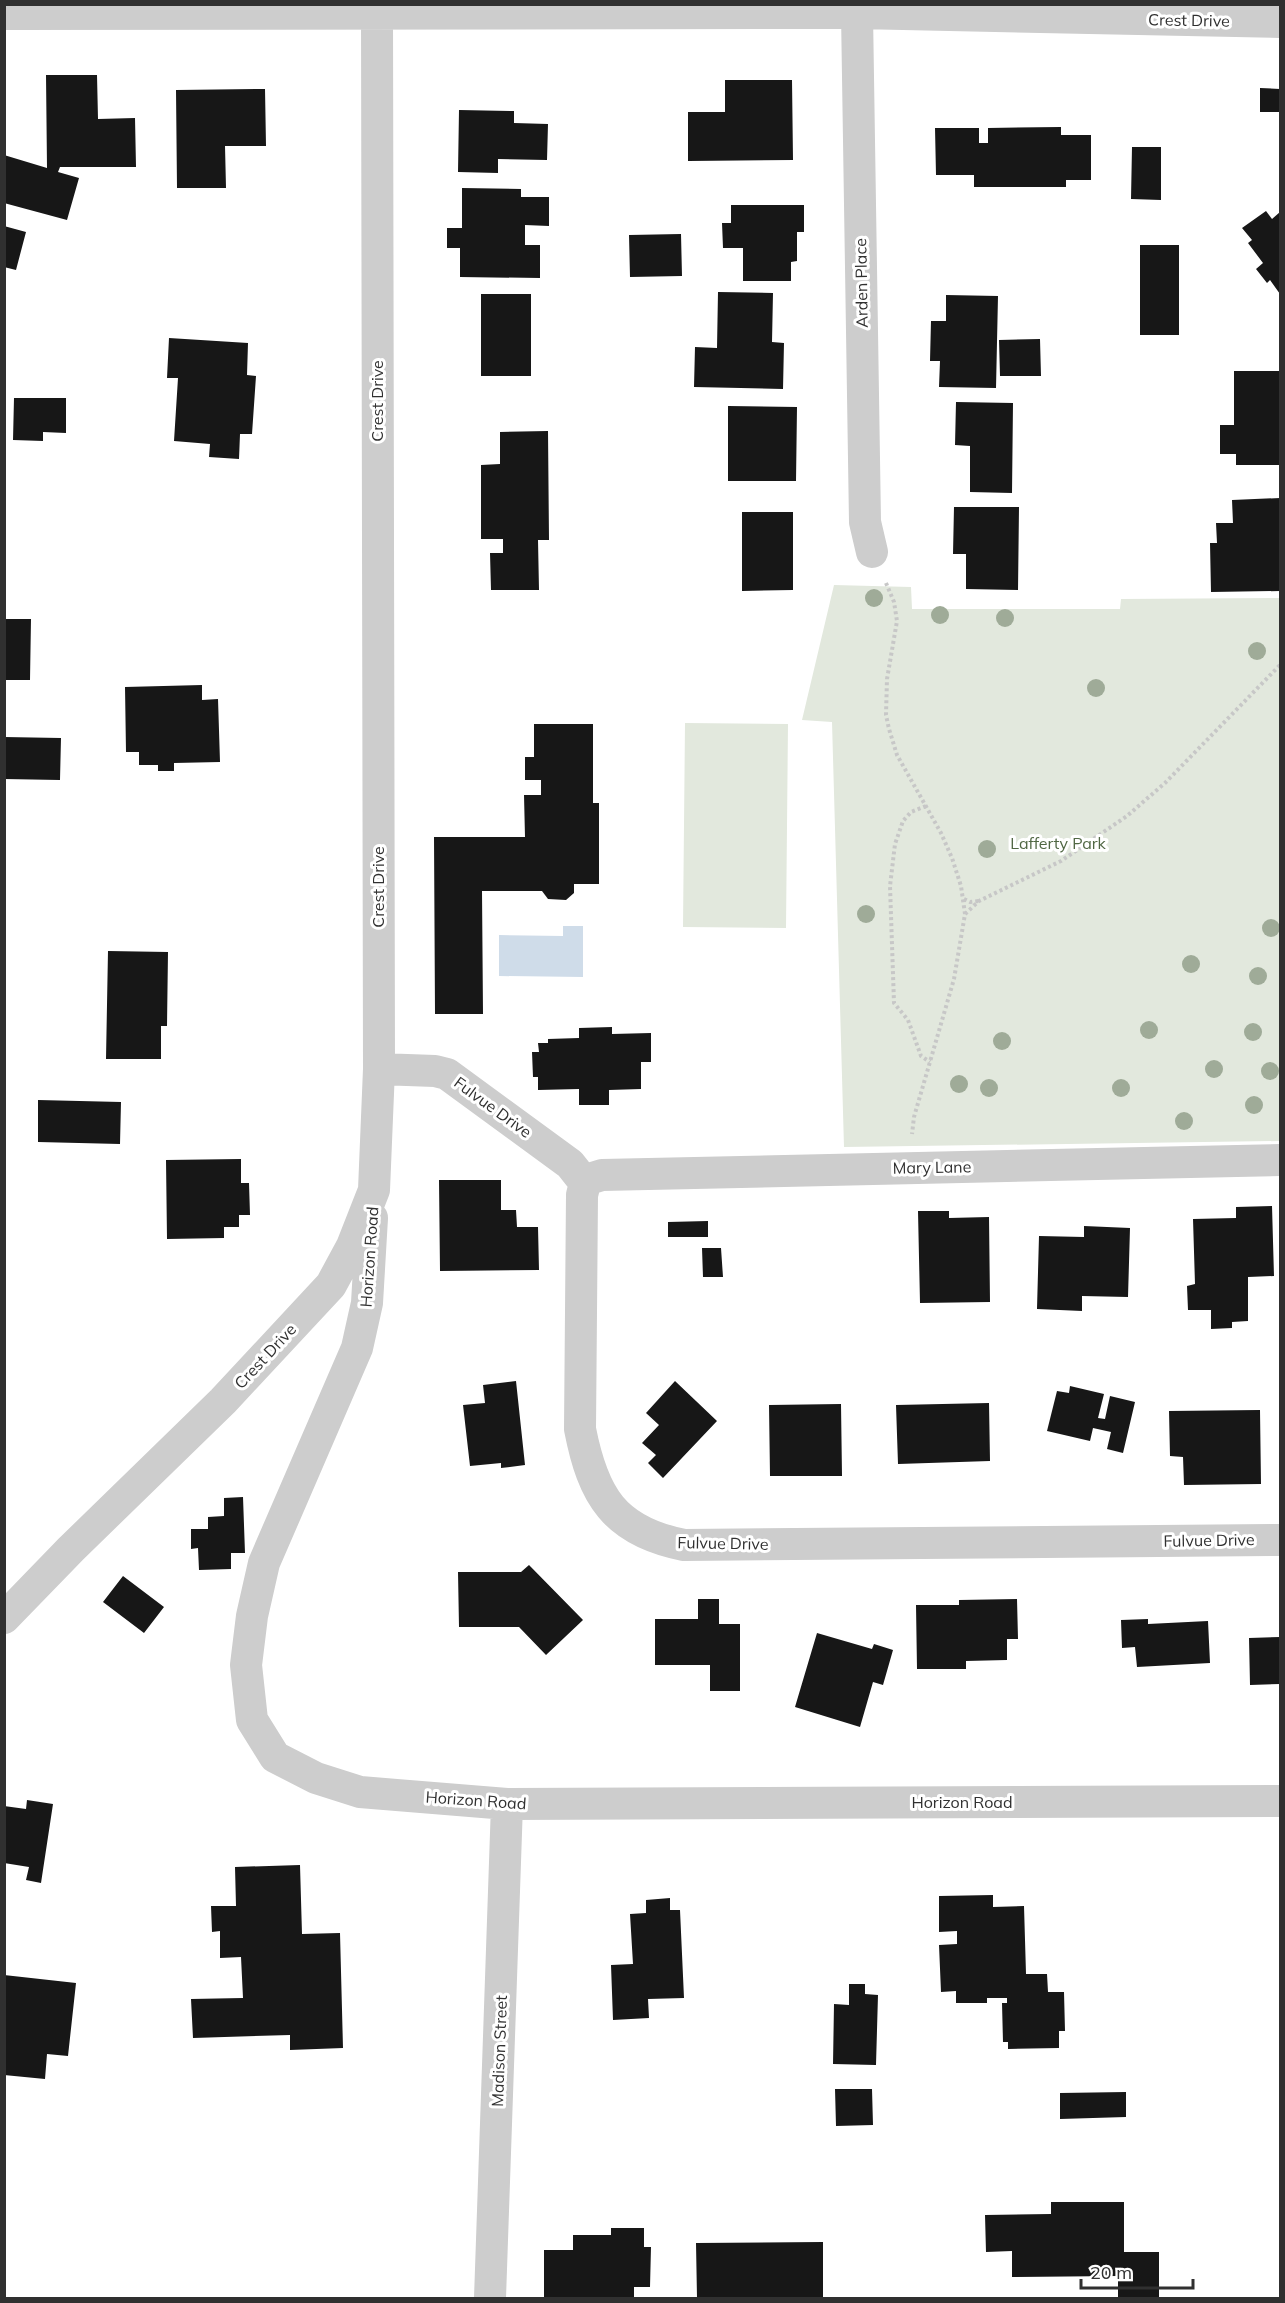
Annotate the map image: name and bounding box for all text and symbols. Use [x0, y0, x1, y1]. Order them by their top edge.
street label: Crest Drive [1148, 9, 1230, 31]
street label: Arden Place [850, 238, 872, 328]
street label: Crest Drive [367, 360, 387, 442]
park label: Lafferty Park [1010, 833, 1107, 853]
street label: Crest Drive [368, 846, 388, 928]
street label: Fulvue Drive [450, 1072, 536, 1142]
street label: Mary Lane [892, 1156, 972, 1178]
street label: Horizon Road [355, 1206, 383, 1308]
street label: Crest Drive [230, 1319, 300, 1393]
street label: Fulvue Drive [1163, 1529, 1255, 1551]
street label: Fulvue Drive [677, 1532, 769, 1554]
street label: Horizon Road [425, 1786, 527, 1814]
street label: Horizon Road [911, 1792, 1013, 1812]
street label: Madison Street [487, 1994, 511, 2107]
scale bar [1081, 2252, 1194, 2290]
text: 20 m [1090, 2261, 1132, 2284]

